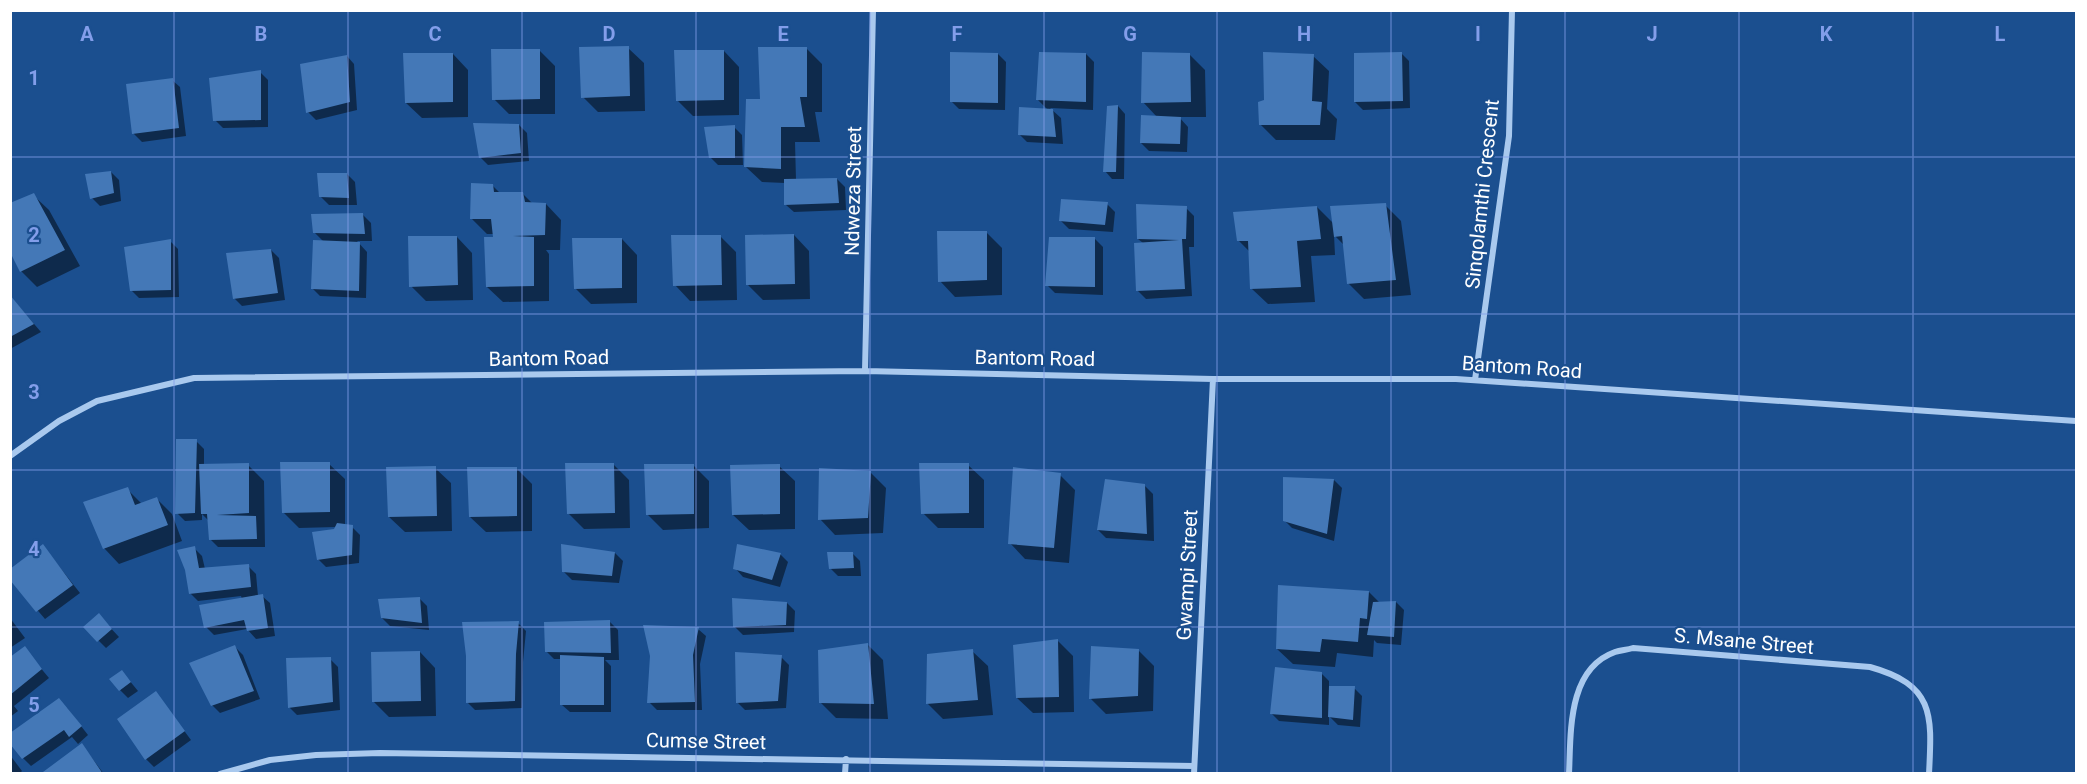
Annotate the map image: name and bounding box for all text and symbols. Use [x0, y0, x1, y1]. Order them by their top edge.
text: A [80, 22, 94, 46]
text: B [255, 22, 267, 46]
text: C [428, 22, 442, 46]
text: D [603, 22, 616, 46]
text: E [777, 22, 789, 46]
text: F [952, 22, 963, 46]
text: G [1123, 22, 1137, 46]
text: H [1297, 22, 1311, 46]
text: I [1475, 22, 1481, 46]
text: J [1646, 22, 1658, 46]
text: K [1820, 22, 1833, 46]
text: L [1995, 22, 2006, 46]
text: 1 [28, 66, 40, 90]
street label: Sinqolamthi Crescent [1460, 98, 1504, 290]
street label: Ndweza Street [840, 126, 866, 256]
text: 2 [28, 223, 40, 247]
street label: Bantom Road [489, 345, 609, 371]
street label: Bantom Road [975, 345, 1095, 371]
street label: Bantom Road [1461, 351, 1583, 383]
text: 3 [28, 380, 40, 404]
street label: Gwampi Street [1172, 509, 1202, 641]
text: 4 [28, 537, 40, 561]
street label: S. Msane Street [1673, 623, 1815, 659]
text: 5 [28, 693, 40, 717]
street label: Cumse Street [646, 728, 766, 754]

